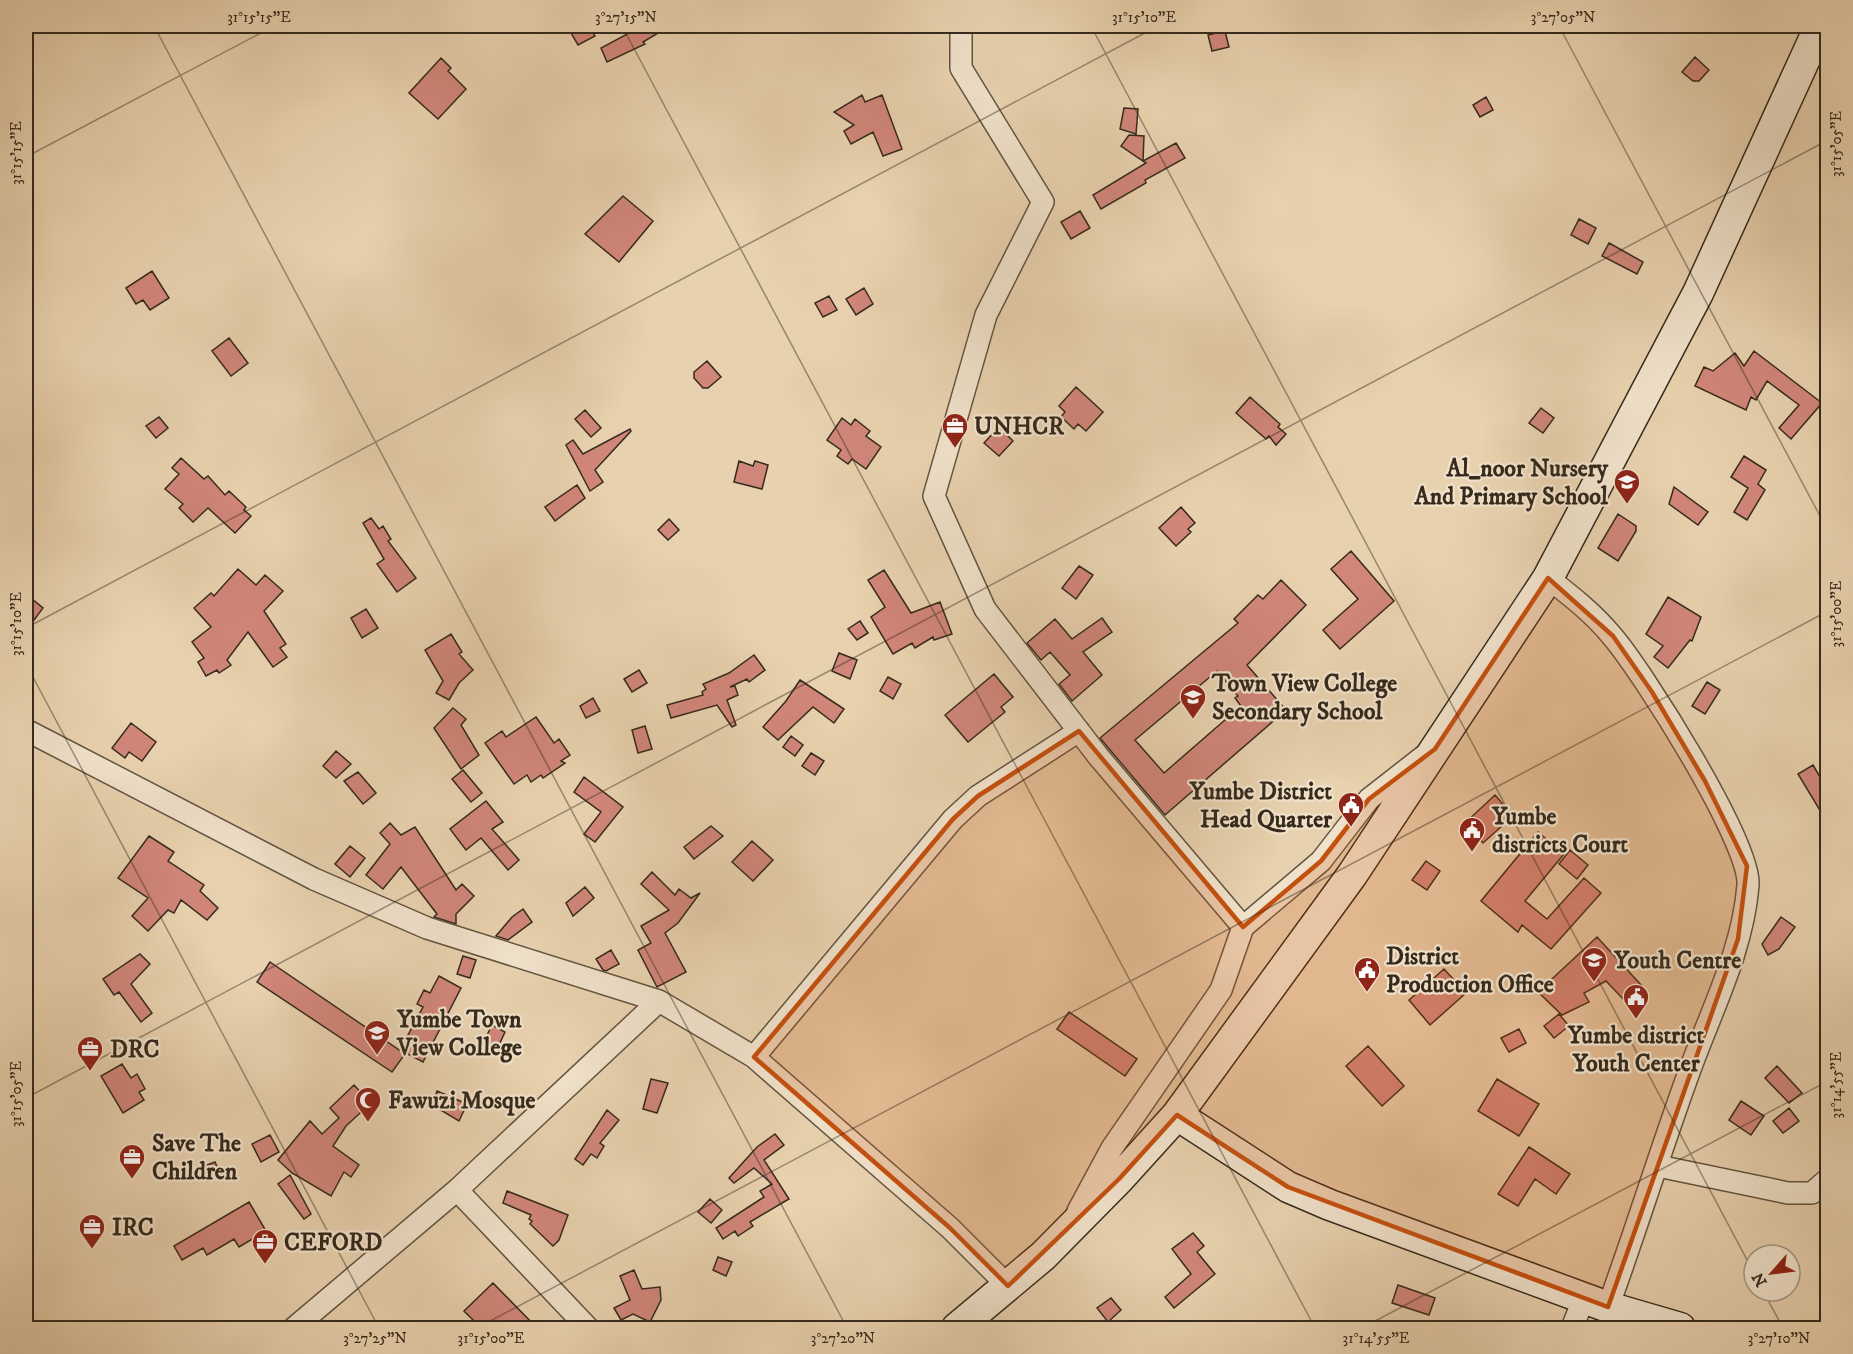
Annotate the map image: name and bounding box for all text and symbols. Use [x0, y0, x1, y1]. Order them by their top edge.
text: 31°15'15"E [227, 8, 291, 27]
text: 3°27'15"N [595, 8, 657, 27]
text: 31°15'10"E [1112, 8, 1176, 27]
text: 3°27'05"N [1531, 8, 1595, 27]
text: 31°15'05"E [1827, 111, 1846, 177]
text: 31°15'15"E [7, 121, 26, 185]
office icon: UNHCR [940, 411, 970, 449]
place label: UNHCR [974, 412, 1065, 442]
place label: Al_noor Nursery And Primary School [1414, 454, 1609, 512]
school or university icon: Al_noor Nursery And Primary School [1612, 467, 1642, 505]
text: 31°15'00"E [1827, 580, 1846, 647]
text: 31°15'10"E [7, 592, 26, 656]
place label: Town View College Secondary School [1211, 669, 1397, 727]
school or university icon: Town View College Secondary School [1178, 682, 1208, 720]
place label: Yumbe District Head Quarter [1189, 777, 1333, 835]
public building icon: Yumbe District Head Quarter [1336, 790, 1366, 828]
place label: Yumbe districts Court [1491, 802, 1628, 860]
public building icon: Yumbe districts Court [1457, 815, 1487, 853]
place label: District Production Office [1386, 942, 1554, 1000]
school or university icon: Youth Centre [1579, 945, 1609, 983]
place label: Youth Centre [1613, 946, 1741, 976]
public building icon: District Production Office [1352, 955, 1382, 993]
public building icon: Yumbe district Youth Center [1621, 982, 1651, 1020]
place label: Yumbe Town View College [396, 1005, 522, 1063]
school or university icon: Yumbe Town View College [362, 1018, 392, 1056]
place label: Yumbe district Youth Center [1567, 1021, 1705, 1079]
office icon: DRC [75, 1034, 105, 1072]
place label: DRC [110, 1035, 159, 1065]
text: 31°14'55"E [1827, 1051, 1846, 1118]
text: 31°15'05"E [7, 1061, 26, 1127]
mosque icon: Fawuzi Mosque [353, 1085, 383, 1123]
place label: Fawuzi Mosque [388, 1086, 535, 1116]
place label: Save The Children [152, 1129, 241, 1187]
office icon: Save The Children [117, 1142, 147, 1180]
office icon: IRC [77, 1212, 107, 1250]
place label: IRC [112, 1213, 154, 1243]
office icon: CEFORD [250, 1227, 280, 1265]
place label: CEFORD [284, 1228, 382, 1258]
north arrow [1742, 1243, 1802, 1303]
text: N [1748, 1269, 1772, 1290]
text: 3°27'25"N [343, 1329, 407, 1348]
text: 31°15'00"E [458, 1329, 525, 1348]
text: 3°27'20"N [811, 1329, 875, 1348]
text: 31°14'55"E [1343, 1329, 1410, 1348]
text: 3°27'10"N [1748, 1329, 1810, 1348]

